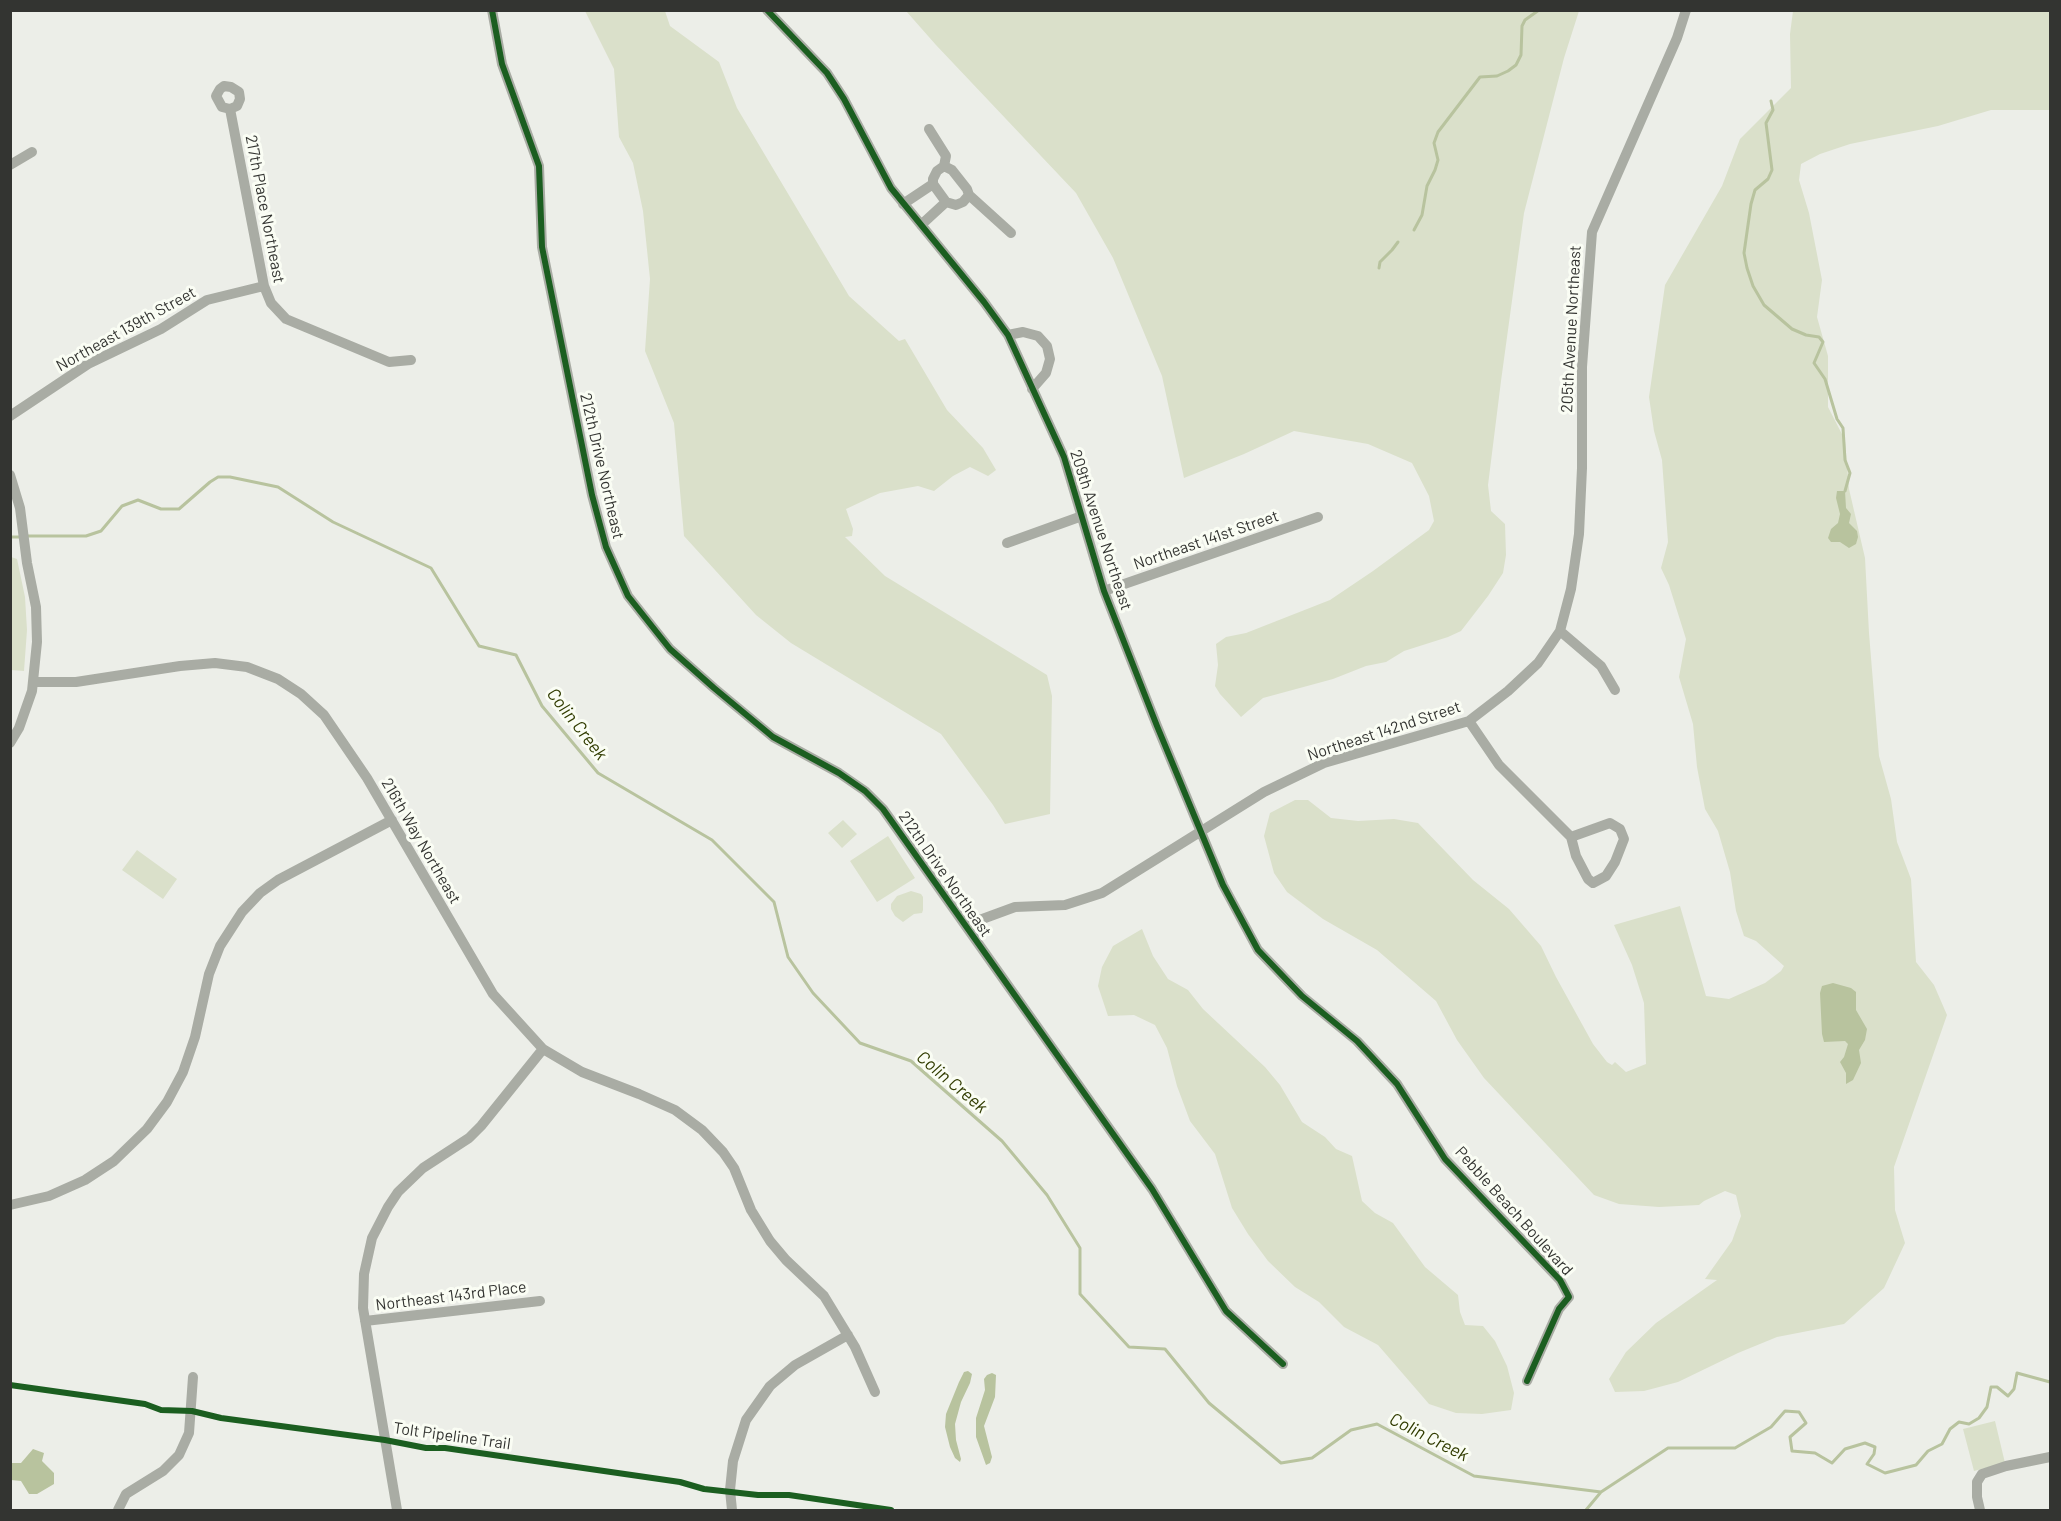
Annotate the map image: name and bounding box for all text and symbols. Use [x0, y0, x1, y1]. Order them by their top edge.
street label: 217th Place Northeast [241, 133, 289, 285]
street label: 205th Avenue Northeast [1557, 245, 1585, 413]
street label: Northeast 139th Street [53, 283, 199, 375]
street label: 212th Drive Northeast [576, 391, 628, 541]
street label: 209th Avenue Northeast [1066, 447, 1136, 613]
street label: Northeast 141st Street [1131, 506, 1281, 574]
water label: Colin Creek [542, 684, 612, 764]
street label: Northeast 142nd Street [1305, 697, 1463, 765]
street label: 216th Way Northeast [377, 775, 465, 907]
street label: 212th Drive Northeast [894, 807, 996, 941]
water label: Colin Creek [912, 1046, 992, 1118]
street label: Pebble Beach Boulevard [1451, 1143, 1577, 1279]
street label: Northeast 143rd Place [375, 1277, 527, 1315]
water label: Colin Creek [1386, 1408, 1472, 1466]
street label: Tolt Pipeline Trail [392, 1418, 512, 1454]

